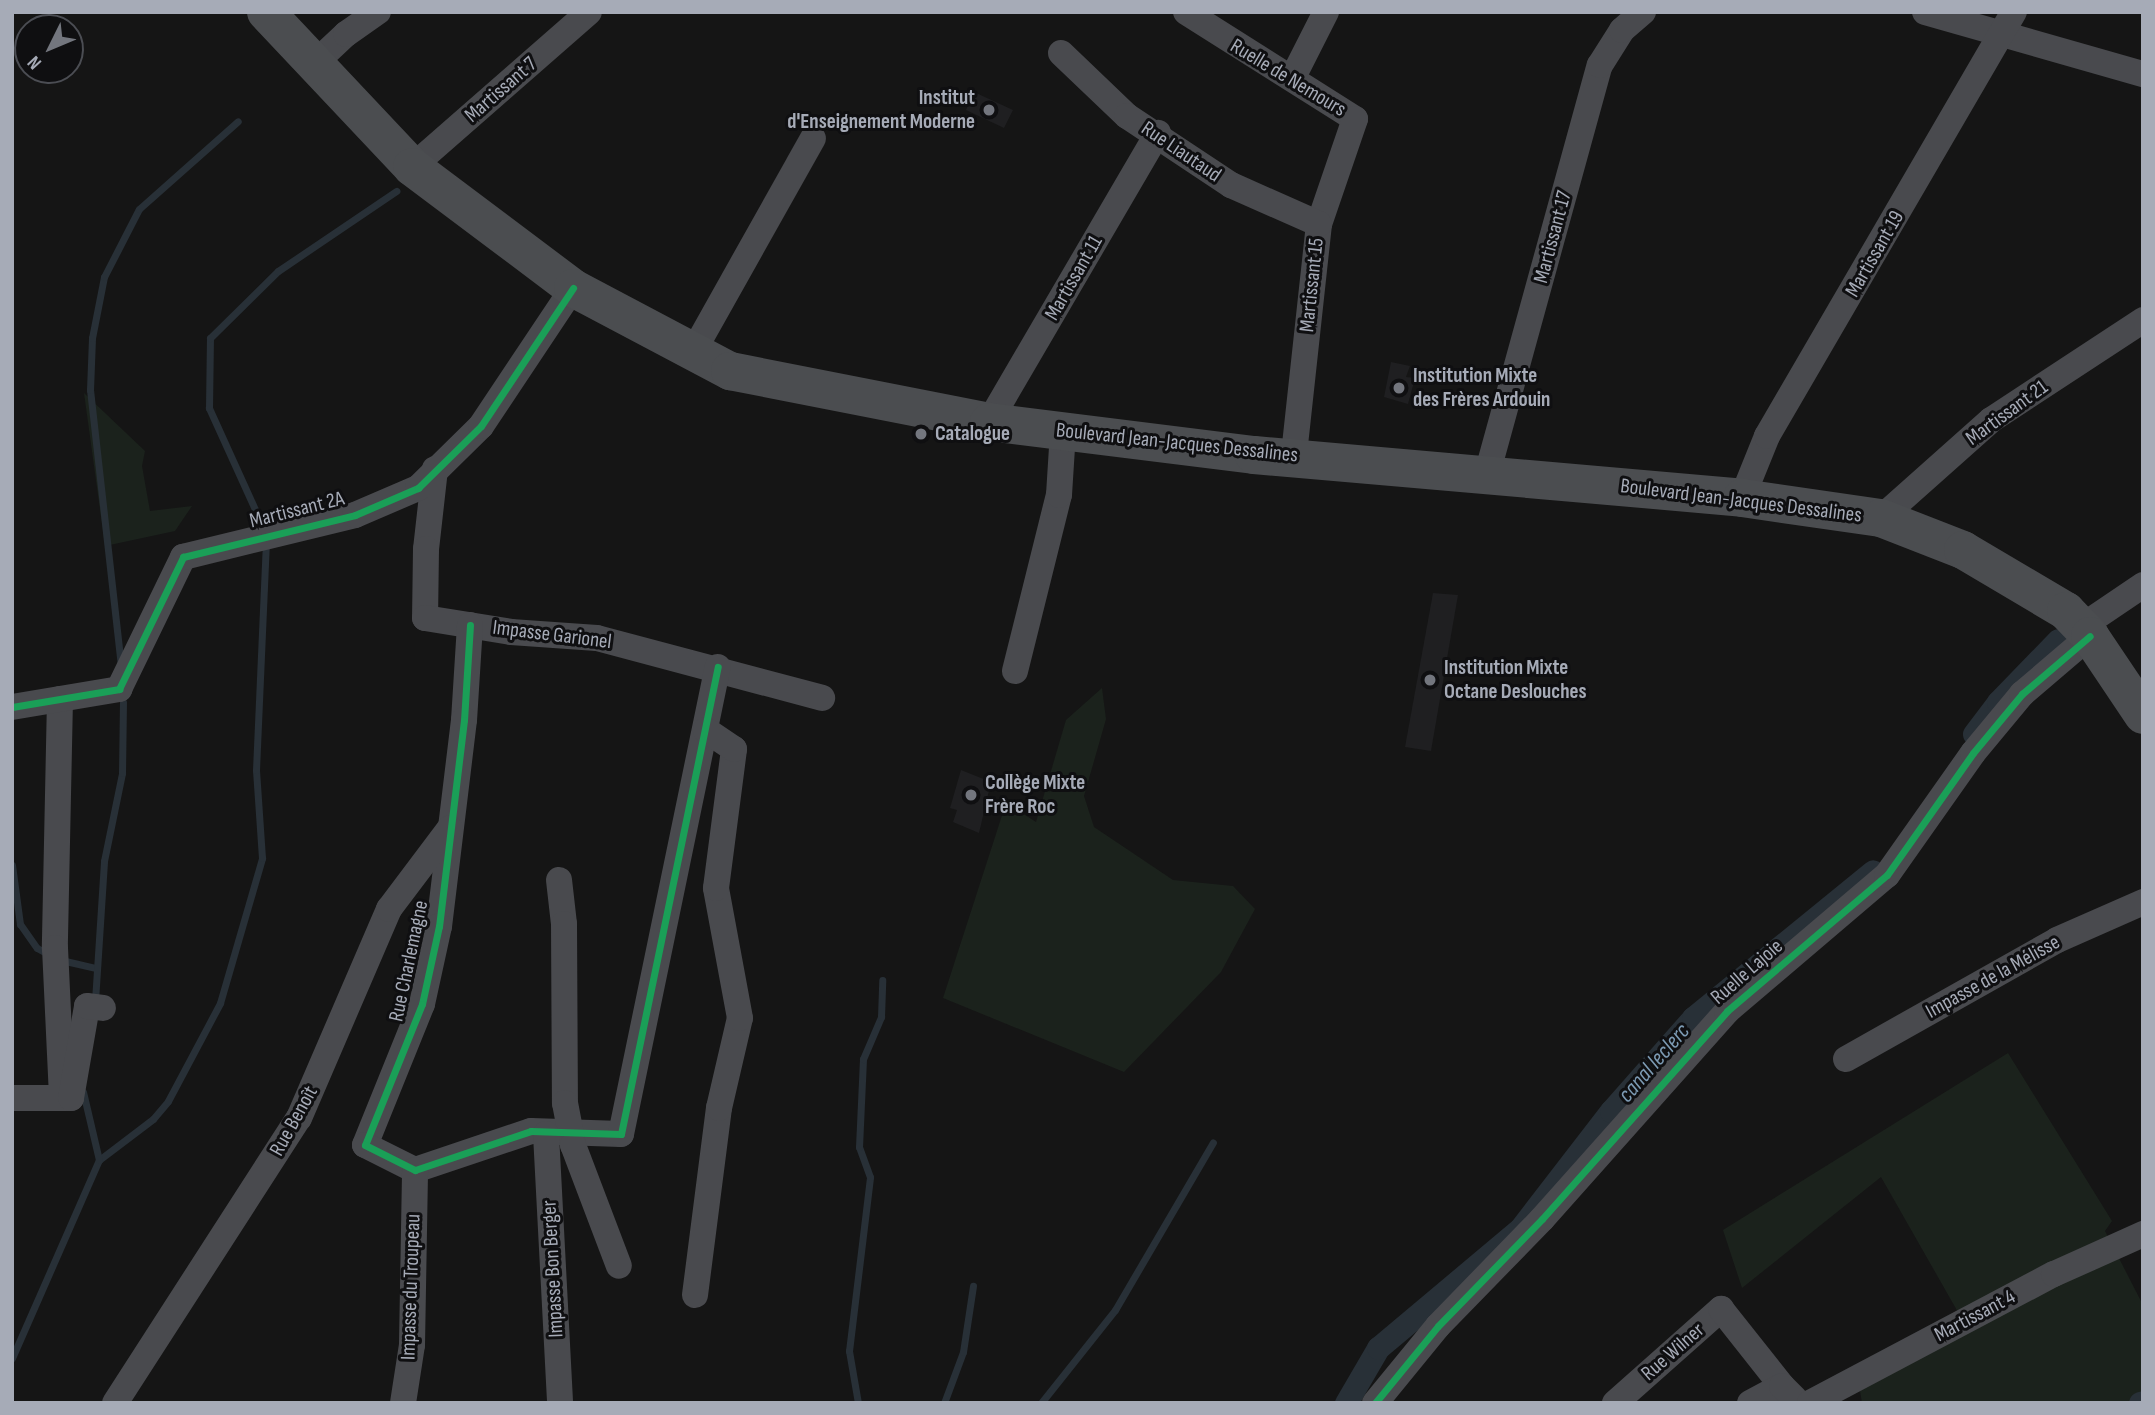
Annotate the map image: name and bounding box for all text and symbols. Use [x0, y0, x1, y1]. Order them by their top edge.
north arrow [14, 14, 84, 84]
street label: Ruelle de Nemours [1226, 34, 1350, 122]
text: N [23, 51, 47, 74]
street label: Martissant 7 [460, 52, 542, 128]
place label: Institut d'Enseignement Moderne [787, 85, 975, 135]
marker: Institut d'Enseignement Moderne [981, 102, 997, 118]
street label: Rue Liautaud [1136, 116, 1226, 188]
street label: Martissant 17 [1529, 188, 1577, 286]
street label: Martissant 19 [1840, 206, 1910, 302]
street label: Martissant 11 [1040, 231, 1108, 325]
street label: Martissant 15 [1295, 237, 1329, 333]
place label: Institution Mixte des Frères Ardouin [1413, 363, 1550, 413]
street label: Martissant 21 [1961, 375, 2053, 451]
marker: Institution Mixte des Frères Ardouin [1391, 380, 1407, 396]
street label: Boulevard Jean-Jacques Dessalines [1055, 418, 1299, 468]
place label: Catalogue [935, 421, 1010, 447]
marker: Catalogue [913, 426, 929, 442]
street label: Boulevard Jean-Jacques Dessalines [1619, 474, 1863, 528]
street label: Martissant 2A [247, 486, 347, 534]
street label: Impasse Garionel [491, 615, 613, 655]
place label: Institution Mixte Octane Deslouches [1444, 655, 1587, 705]
marker: Institution Mixte Octane Deslouches [1422, 672, 1438, 688]
place label: Collège Mixte Frère Roc [985, 770, 1085, 820]
marker: Collège Mixte Frère Roc [963, 787, 979, 803]
street label: Rue Charlemagne [384, 898, 434, 1024]
street label: Impasse de la Mélisse [1922, 930, 2064, 1024]
street label: Ruelle Lajoie [1706, 934, 1788, 1010]
water label: canal leclerc [1612, 1018, 1696, 1108]
street label: Rue Benoît [265, 1082, 323, 1160]
street label: Impasse Bon Berger [537, 1200, 569, 1338]
street label: Impasse du Troupeau [396, 1214, 426, 1360]
street label: Martissant 4 [1930, 1284, 2020, 1348]
street label: Rue Wilner [1636, 1318, 1710, 1386]

